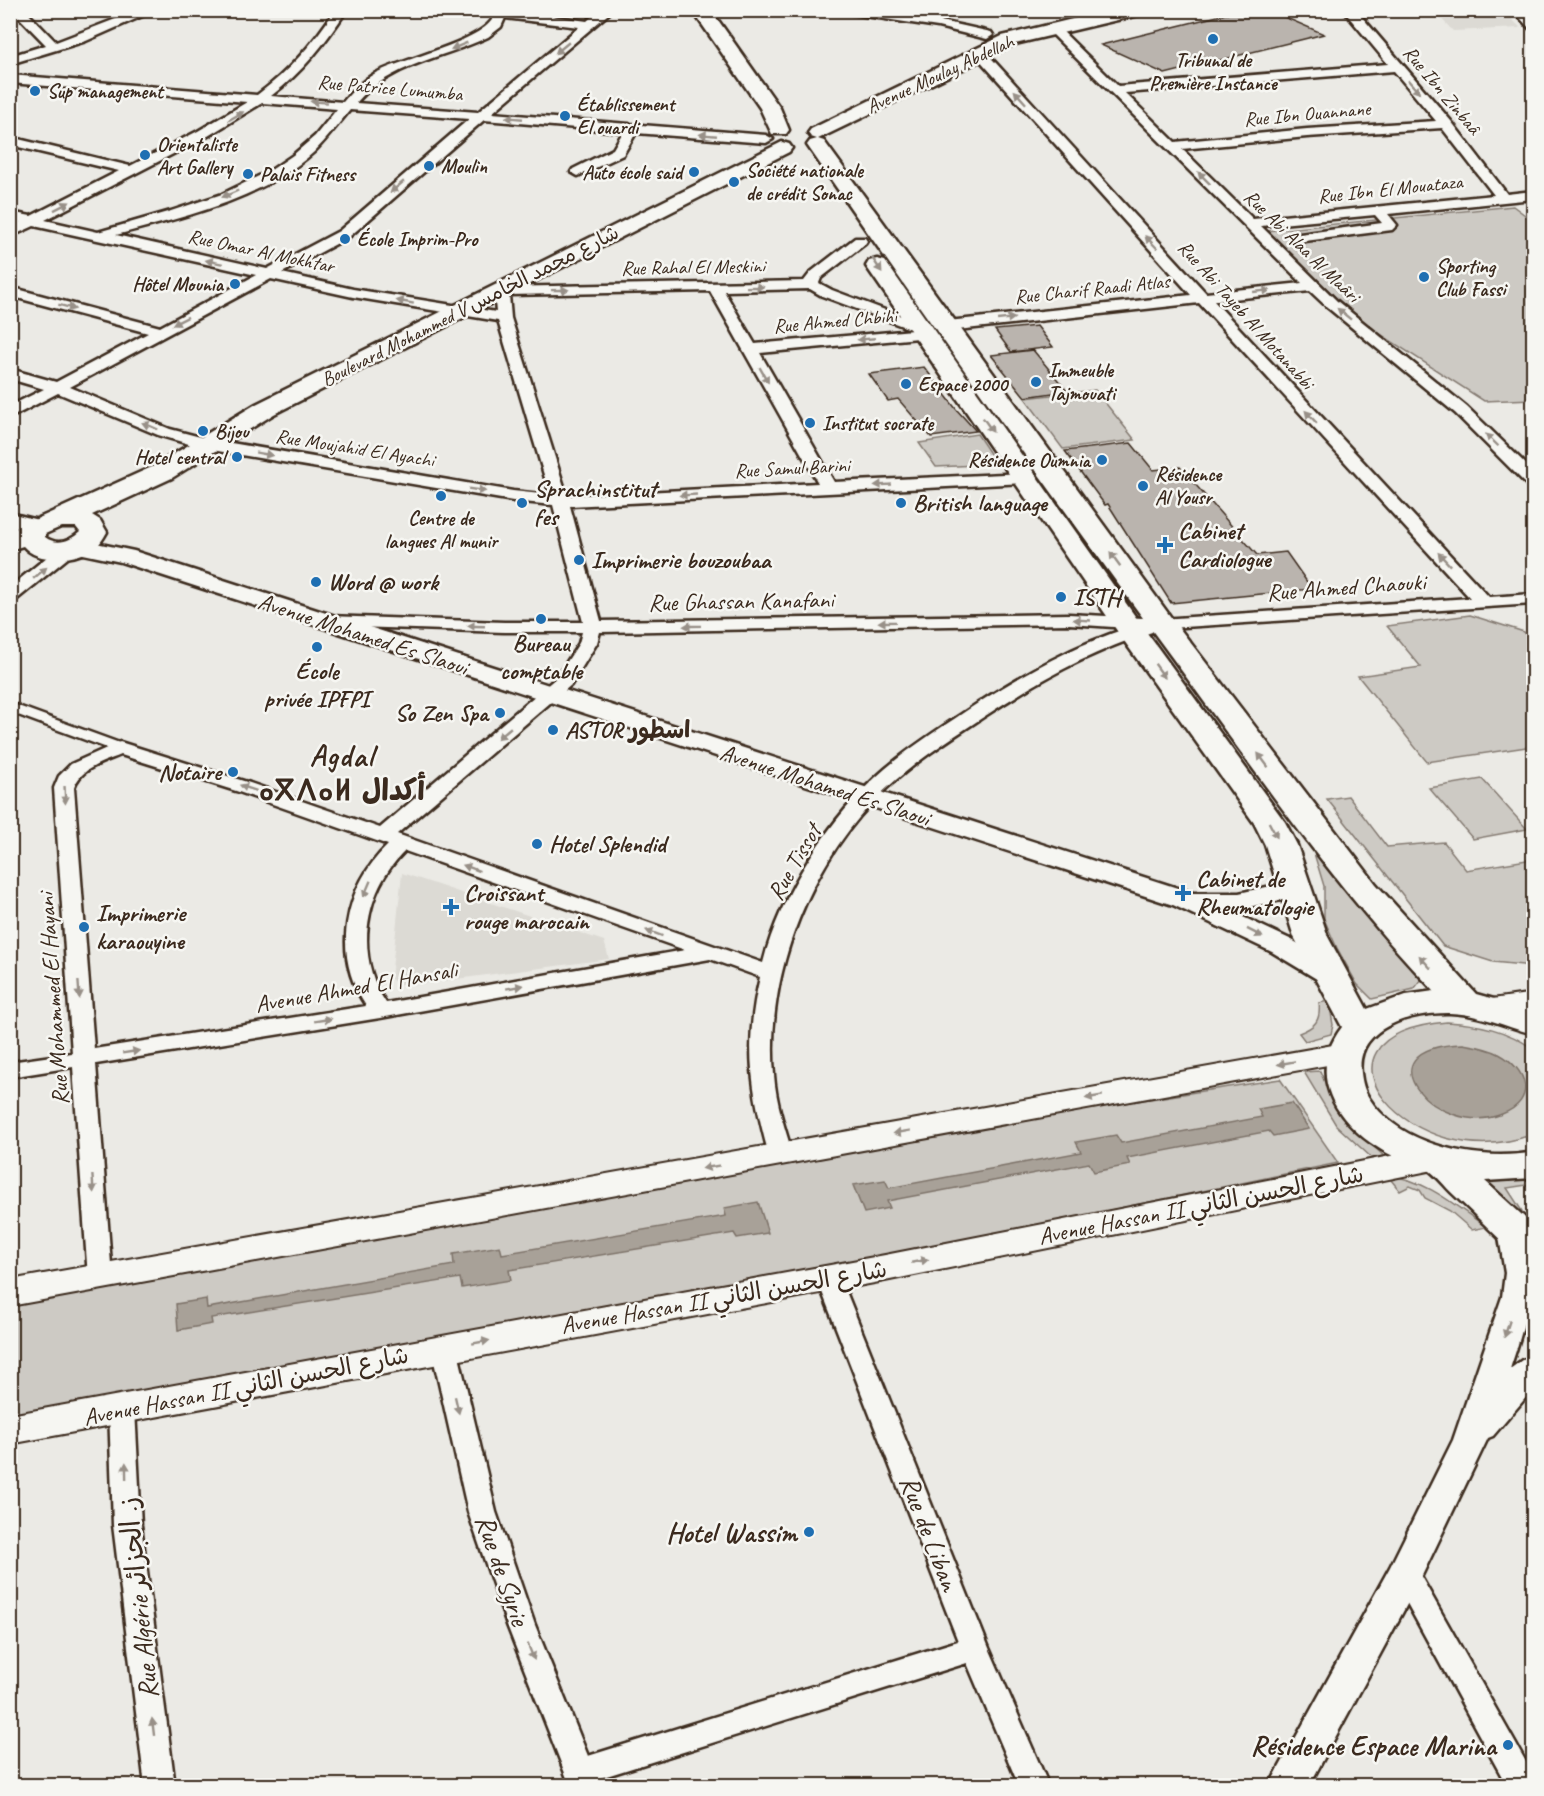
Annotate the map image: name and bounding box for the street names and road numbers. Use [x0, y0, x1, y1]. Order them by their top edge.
street label: Avenue Moulay Abdellah [862, 28, 1019, 119]
street label: Rue Ibn Zinbaâ [1398, 40, 1487, 140]
street label: Rue Patrice Lumumba [316, 69, 465, 107]
street label: Rue Ibn Ouannane [1243, 96, 1373, 132]
street label: Rue Ibn El Mouataza [1316, 169, 1466, 209]
street label: Rue Abi Alaa Al Maâri [1239, 184, 1367, 309]
street label: Boulevard Mohammed V شارع محمد الخامس [317, 220, 623, 393]
street label: Rue Omar Al Mokhtar [186, 223, 338, 279]
street label: Rue Abi Tayeb Al Motanabbi [1173, 235, 1321, 396]
street label: Rue Rahal El Meskini [621, 253, 767, 281]
street label: Rue Charif Raadi Atlas [1013, 268, 1173, 310]
street label: Rue Ahmed Chbihi [772, 303, 900, 339]
street label: Rue Moujahid El Ayachi [274, 423, 438, 473]
street label: Rue Samul Barini [734, 452, 853, 484]
street label: Rue Ahmed Chaouki [1266, 566, 1429, 608]
street label: Rue Ghassan Kanafani [648, 584, 836, 618]
street label: Avenue Mohamed Es Slaoui [254, 586, 474, 683]
street label: Avenue Mohamed Es Slaoui [716, 737, 936, 834]
street label: Rue Tissot [760, 816, 829, 905]
street label: Rue Mohammed El Hayani [30, 888, 75, 1106]
street label: Avenue Ahmed El Hansali [253, 954, 463, 1020]
street label: Avenue Hassan II شارع الحسن الثاني [1036, 1159, 1367, 1257]
street label: Avenue Hassan II شارع الحسن الثاني [559, 1254, 890, 1346]
street label: Avenue Hassan II شارع الحسن الثاني [81, 1340, 412, 1438]
street label: Rue de Liban [892, 1470, 968, 1597]
street label: Rue Algérie ز. الجزائر [110, 1495, 166, 1701]
street label: Rue de Syrie [468, 1510, 539, 1632]

